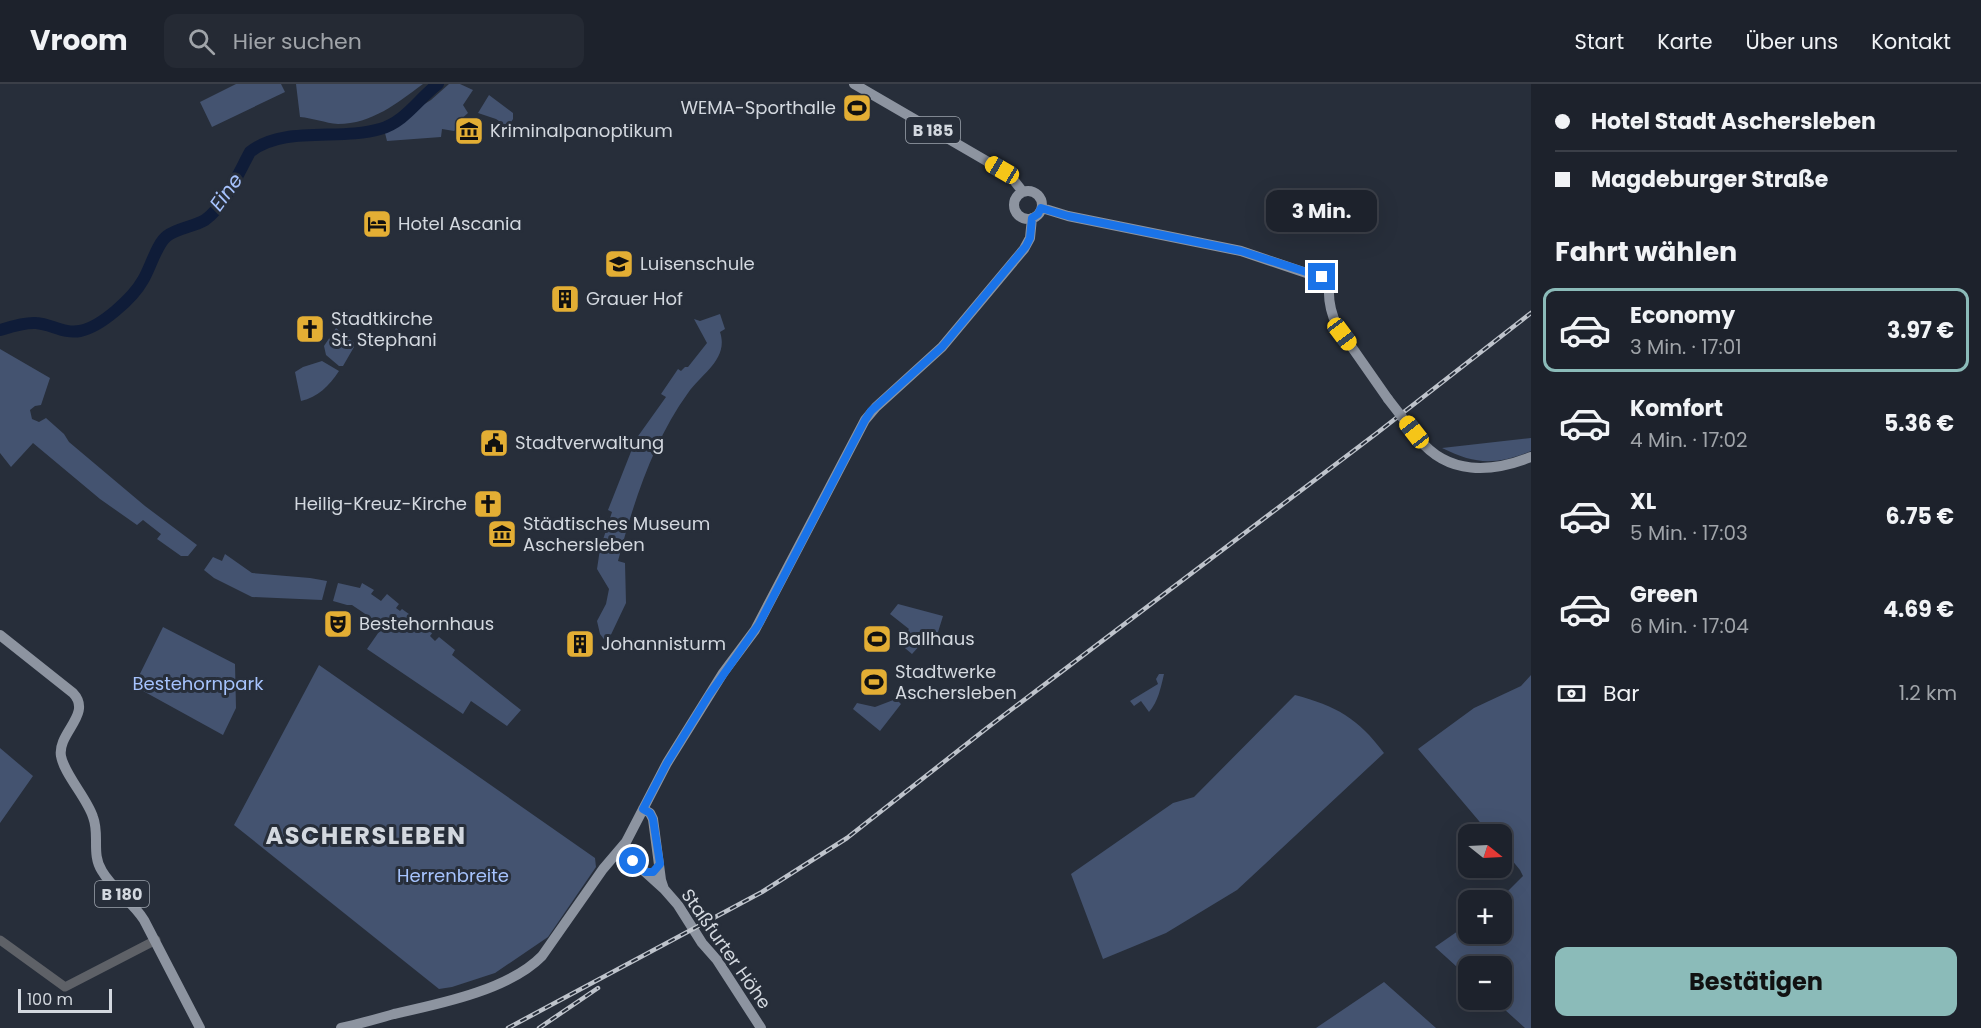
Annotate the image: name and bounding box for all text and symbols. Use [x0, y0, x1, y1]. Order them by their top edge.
search box [164, 14, 584, 68]
text: Vroom [30, 21, 128, 60]
icon: search [185, 25, 218, 58]
text: Hier suchen [233, 26, 362, 57]
text: Start [1575, 27, 1624, 56]
text: Karte [1657, 27, 1713, 56]
text: Über uns [1746, 27, 1838, 56]
text: Kontakt [1871, 27, 1951, 56]
sports icon: WEMA-Sporthalle [841, 92, 873, 124]
place label: WEMA-Sporthalle [680, 95, 836, 120]
text: Hotel Stadt Aschersleben [1591, 106, 1876, 137]
museum icon: Kriminalpanoptikum [453, 115, 485, 147]
road number: B 185 [906, 117, 960, 143]
place label: Kriminalpanoptikum [490, 118, 673, 143]
car [982, 153, 1022, 187]
text: Magdeburger Straße [1591, 164, 1828, 195]
water label: Eine [203, 167, 249, 217]
callout: 3 Min. [1266, 190, 1378, 232]
text: 3 Min. [1292, 197, 1351, 225]
hotel icon: Hotel Ascania [361, 208, 393, 240]
place label: Hotel Ascania [398, 211, 522, 236]
text: Fahrt wählen [1555, 233, 1737, 270]
school or university icon: Luisenschule [603, 248, 635, 280]
place label: Luisenschule [640, 251, 755, 276]
route end [1308, 263, 1335, 290]
building icon: Grauer Hof [549, 283, 581, 315]
place label: Grauer Hof [586, 286, 683, 311]
text: Economy [1630, 300, 1735, 331]
icon: car [1558, 303, 1612, 357]
place label: Stadtkirche St. Stephani [331, 306, 437, 352]
church icon: Stadtkirche St. Stephani [294, 313, 326, 345]
car [1324, 314, 1360, 354]
text: 3.97 € [1887, 315, 1954, 346]
text: 3 Min. · 17:01 [1630, 333, 1742, 361]
text: Komfort [1630, 393, 1723, 424]
icon: car [1558, 396, 1612, 450]
text: 5.36 € [1884, 408, 1954, 439]
car [1396, 412, 1432, 452]
text: 4 Min. · 17:02 [1630, 426, 1748, 454]
public building icon: Stadtverwaltung [478, 427, 510, 459]
place label: Stadtverwaltung [515, 430, 664, 455]
text: XL [1630, 486, 1656, 517]
church icon: Heilig-Kreuz-Kirche [472, 488, 504, 520]
icon: car [1558, 489, 1612, 543]
place label: Heilig-Kreuz-Kirche [294, 491, 467, 516]
text: 6.75 € [1886, 501, 1954, 532]
place label: Städtisches Museum Aschersleben [523, 511, 710, 557]
museum icon: Städtisches Museum Aschersleben [486, 518, 518, 550]
text: 5 Min. · 17:03 [1630, 519, 1748, 547]
text: Green [1630, 579, 1698, 610]
icon: car [1558, 582, 1612, 636]
text: 4.69 € [1883, 594, 1954, 625]
theatre icon: Bestehornhaus [322, 608, 354, 640]
place label: Bestehornhaus [359, 611, 494, 636]
text: 6 Min. · 17:04 [1630, 612, 1749, 640]
sports icon: Ballhaus [861, 623, 893, 655]
place label: Ballhaus [898, 626, 975, 651]
building icon: Johannisturm [564, 628, 596, 660]
place label: Johannisturm [601, 631, 726, 656]
place label: Stadtwerke Aschersleben [895, 659, 1017, 705]
sports icon: Stadtwerke Aschersleben [858, 666, 890, 698]
park label: Bestehornpark [133, 671, 264, 696]
icon: cash [1555, 677, 1588, 710]
text: Bar [1603, 678, 1640, 709]
text: 1.2 km [1899, 679, 1957, 707]
district label: ASCHERSLEBEN [266, 819, 466, 852]
north arrow [1458, 824, 1512, 878]
map controls [1458, 824, 1512, 1010]
route start [619, 847, 646, 874]
park label: Herrenbreite [397, 863, 509, 888]
road number: B 180 [95, 881, 149, 907]
street label: Staßfurter Höhe [676, 884, 777, 1014]
button: + [1458, 890, 1512, 944]
button: Bestätigen [1555, 947, 1957, 1016]
button: − [1458, 956, 1512, 1010]
scale bar [18, 986, 112, 1014]
text: 100 m [27, 988, 73, 1011]

